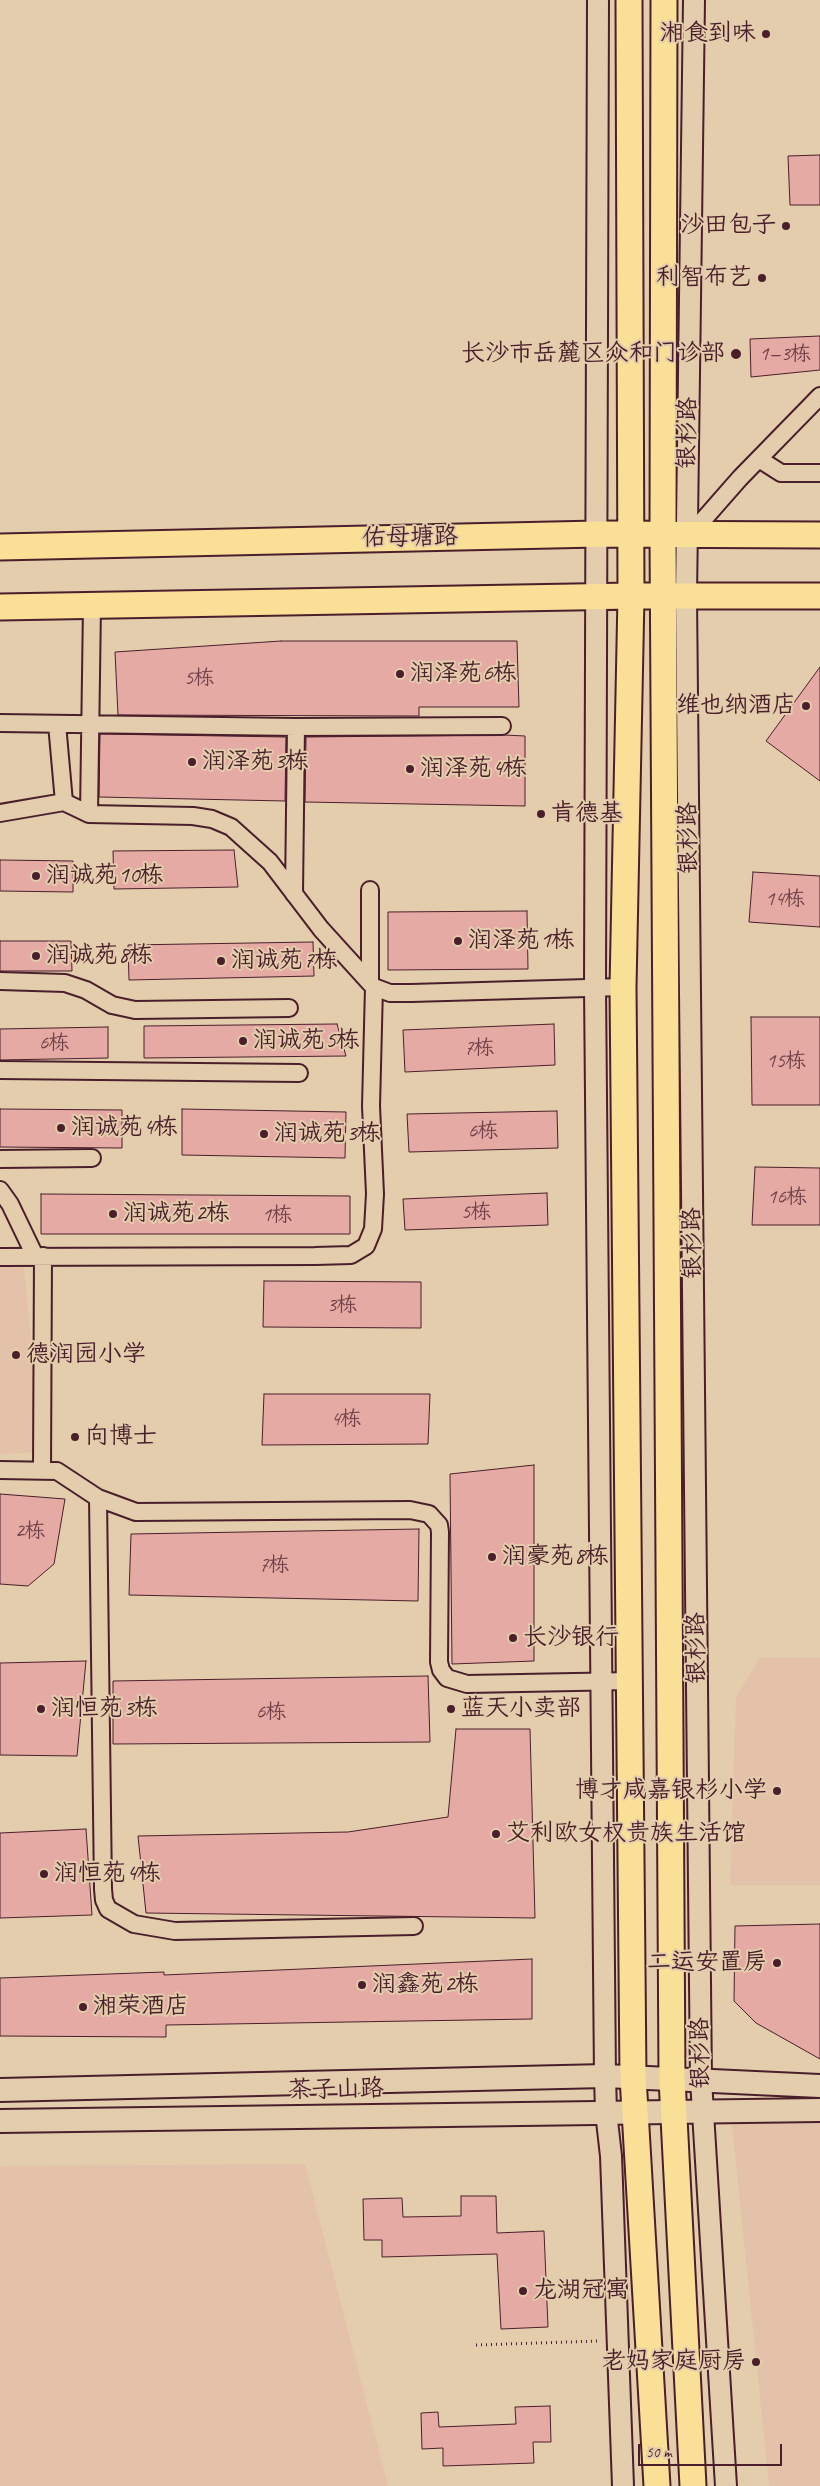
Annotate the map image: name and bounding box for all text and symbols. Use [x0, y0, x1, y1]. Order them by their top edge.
place label: 湘食到味 [660, 20, 756, 48]
marker: 湘食到味 [760, 28, 772, 40]
place label: 沙田包子 [680, 212, 776, 240]
marker: 沙田包子 [780, 220, 792, 232]
place label: 利智布艺 [656, 264, 752, 292]
marker: 利智布艺 [756, 272, 768, 284]
place label: 长沙市岳麓区众和门诊部 [461, 340, 725, 368]
house number: 1—3栋 [759, 341, 811, 367]
marker: 长沙市岳麓区众和门诊部 [729, 347, 743, 361]
street label: 银杉路 [673, 397, 703, 469]
street label: 佑母塘路 [362, 523, 458, 553]
place label: 润泽苑6栋 [410, 660, 517, 688]
house number: 5栋 [184, 665, 214, 691]
marker: 润泽苑6栋 [394, 668, 406, 680]
place label: 维也纳酒店 [676, 692, 796, 720]
marker: 维也纳酒店 [800, 700, 812, 712]
place label: 润泽苑3栋 [202, 748, 309, 776]
place label: 润泽苑4栋 [420, 755, 527, 783]
marker: 润泽苑3栋 [186, 756, 198, 768]
marker: 润泽苑4栋 [404, 763, 416, 775]
place label: 肯德基 [551, 800, 623, 828]
street label: 银杉路 [674, 802, 704, 874]
marker: 肯德基 [535, 808, 547, 820]
place label: 润诚苑10栋 [46, 862, 164, 890]
marker: 润诚苑10栋 [30, 870, 42, 882]
house number: 14栋 [765, 886, 805, 912]
place label: 润泽苑1栋 [468, 927, 575, 955]
marker: 润泽苑1栋 [452, 935, 464, 947]
place label: 润诚苑8栋 [46, 942, 153, 970]
place label: 润诚苑7栋 [231, 947, 338, 975]
marker: 润诚苑8栋 [30, 950, 42, 962]
marker: 润诚苑7栋 [215, 955, 227, 967]
place label: 润诚苑5栋 [253, 1027, 360, 1055]
house number: 6栋 [39, 1030, 69, 1056]
marker: 润诚苑5栋 [237, 1035, 249, 1047]
house number: 7栋 [464, 1035, 494, 1061]
house number: 15栋 [766, 1048, 806, 1074]
place label: 润诚苑4栋 [71, 1114, 178, 1142]
house number: 6栋 [468, 1118, 498, 1144]
place label: 润诚苑3栋 [274, 1120, 381, 1148]
marker: 润诚苑4栋 [55, 1122, 67, 1134]
marker: 润诚苑3栋 [258, 1128, 270, 1140]
house number: 16栋 [767, 1184, 807, 1210]
house number: 5栋 [461, 1199, 491, 1225]
place label: 润诚苑2栋 [123, 1200, 230, 1228]
house number: 1栋 [262, 1202, 292, 1228]
street label: 银杉路 [678, 1207, 708, 1279]
marker: 润诚苑2栋 [107, 1208, 119, 1220]
house number: 3栋 [327, 1292, 357, 1318]
place label: 德润园小学 [26, 1341, 146, 1369]
marker: 德润园小学 [10, 1349, 22, 1361]
house number: 4栋 [331, 1406, 361, 1432]
place label: 向博士 [85, 1423, 157, 1451]
marker: 向博士 [69, 1431, 81, 1443]
house number: 2栋 [15, 1518, 45, 1544]
place label: 润豪苑8栋 [502, 1543, 609, 1571]
marker: 润豪苑8栋 [486, 1551, 498, 1563]
house number: 7栋 [259, 1552, 289, 1578]
street label: 银杉路 [682, 1612, 712, 1684]
place label: 长沙银行 [523, 1624, 619, 1652]
marker: 长沙银行 [507, 1632, 519, 1644]
place label: 润恒苑3栋 [51, 1695, 158, 1723]
place label: 蓝天小卖部 [461, 1695, 581, 1723]
house number: 6栋 [256, 1699, 286, 1725]
marker: 润恒苑3栋 [35, 1703, 47, 1715]
marker: 蓝天小卖部 [445, 1703, 457, 1715]
place label: 博才咸嘉银杉小学 [575, 1777, 767, 1805]
marker: 博才咸嘉银杉小学 [771, 1785, 783, 1797]
place label: 艾利欧女权贵族生活馆 [506, 1820, 746, 1848]
marker: 艾利欧女权贵族生活馆 [490, 1828, 502, 1840]
place label: 润恒苑4栋 [54, 1860, 161, 1888]
marker: 润恒苑4栋 [38, 1868, 50, 1880]
place label: 二运安置房 [647, 1949, 767, 1977]
marker: 二运安置房 [771, 1957, 783, 1969]
place label: 润鑫苑2栋 [372, 1971, 479, 1999]
marker: 润鑫苑2栋 [356, 1979, 368, 1991]
place label: 湘荣酒店 [93, 1993, 189, 2021]
marker: 湘荣酒店 [77, 2001, 89, 2013]
street label: 银杉路 [686, 2017, 716, 2089]
street label: 茶子山路 [288, 2075, 384, 2105]
place label: 龙湖冠寓 [533, 2277, 629, 2305]
marker: 龙湖冠寓 [517, 2285, 529, 2297]
place label: 老妈家庭厨房 [602, 2348, 746, 2376]
marker: 老妈家庭厨房 [750, 2356, 762, 2368]
scale bar [640, 2434, 784, 2466]
text: 50 m [646, 2443, 672, 2462]

